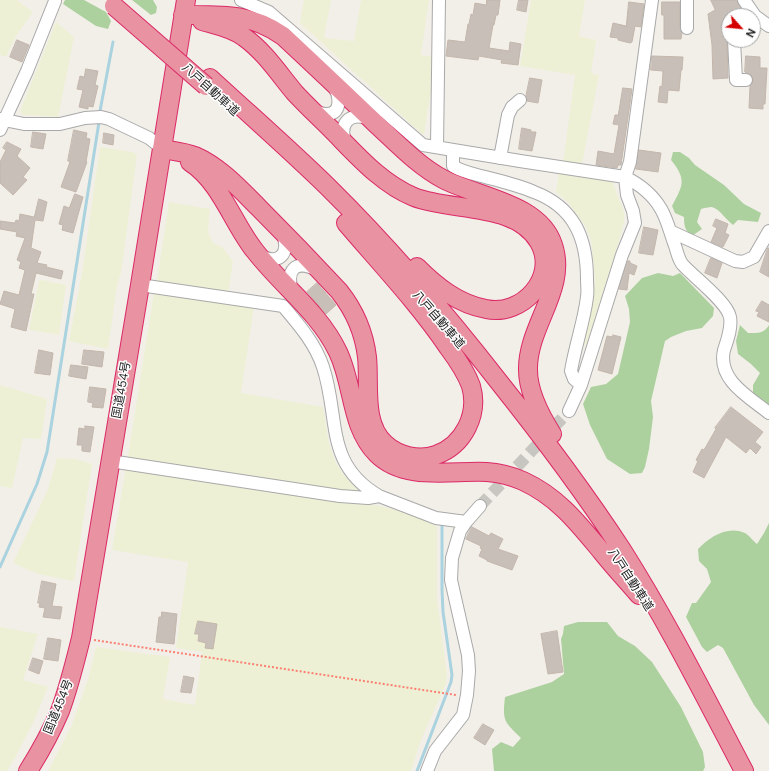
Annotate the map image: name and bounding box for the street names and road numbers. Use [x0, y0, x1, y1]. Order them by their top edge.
street label: 八戸自動車道 [178, 61, 242, 119]
street label: 八戸自動車道 [409, 288, 467, 352]
street label: 国道454号 [110, 360, 134, 420]
street label: 八戸自動車道 [604, 546, 656, 614]
street label: 国道454号 [41, 677, 77, 737]

